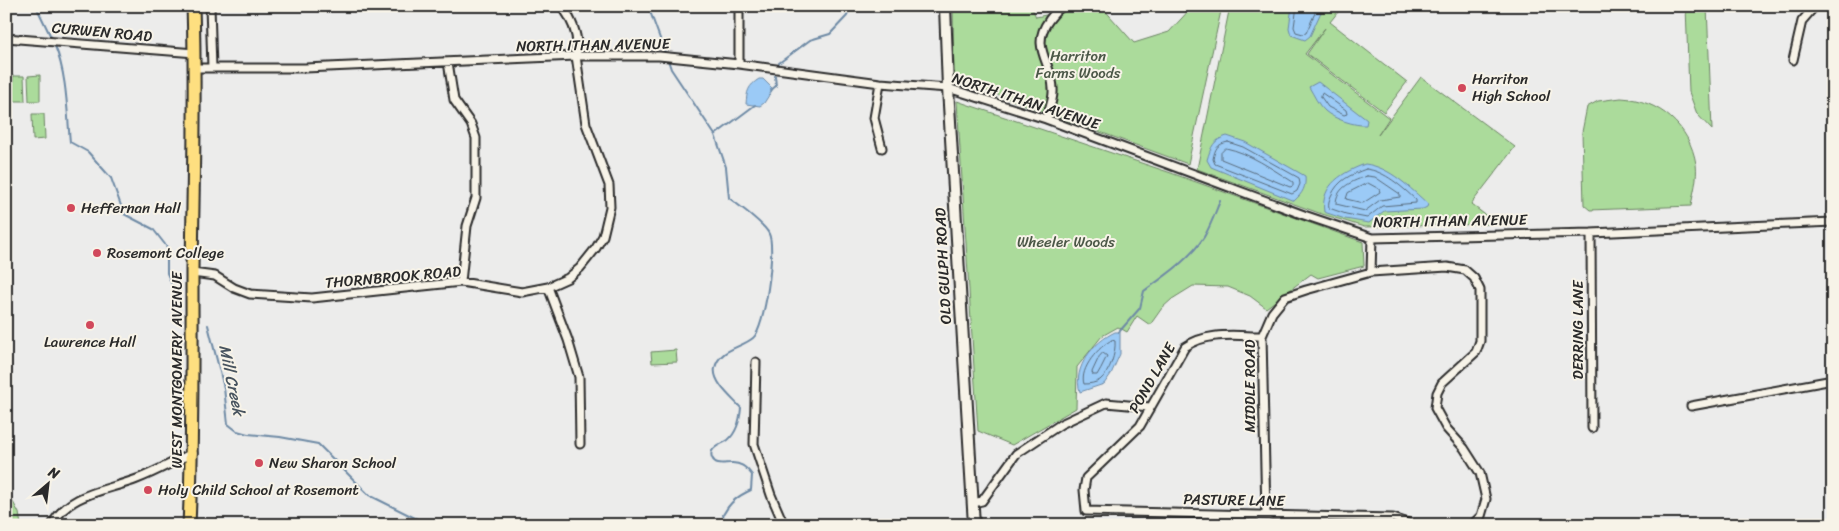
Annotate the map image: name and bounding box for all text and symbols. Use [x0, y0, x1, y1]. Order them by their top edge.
street label: CURWEN ROAD [51, 15, 153, 49]
street label: NORTH ITHAN AVENUE [516, 31, 672, 59]
park label: Harriton Farms Woods [1035, 43, 1121, 86]
street label: NORTH ITHAN AVENUE [949, 65, 1105, 138]
place label: Harriton High School [1472, 66, 1551, 109]
marker: Harriton High School [1456, 82, 1468, 94]
place label: Heffernan Hall [81, 195, 182, 221]
marker: Heffernan Hall [65, 202, 77, 214]
street label: OLD GULPH ROAD [927, 207, 959, 325]
street label: NORTH ITHAN AVENUE [1373, 207, 1529, 235]
park label: Wheeler Woods [1017, 229, 1115, 255]
place label: Rosemont College [107, 240, 224, 266]
marker: Rosemont College [91, 247, 103, 259]
street label: THORNBROOK ROAD [324, 258, 462, 296]
street label: WEST MONTGOMERY AVENUE [164, 270, 190, 468]
street label: DERRING LANE [1565, 279, 1591, 380]
marker: Lawrence Hall [84, 319, 96, 331]
place label: Lawrence Hall [44, 329, 137, 355]
street label: POND LANE [1121, 336, 1184, 418]
street label: MIDDLE ROAD [1237, 340, 1263, 432]
water label: Mill Creek [210, 342, 254, 421]
place label: New Sharon School [269, 450, 397, 476]
marker: New Sharon School [253, 457, 265, 469]
north arrow [22, 458, 72, 508]
text: N [43, 459, 64, 486]
place label: Holy Child School at Rosemont [158, 477, 359, 503]
marker: Holy Child School at Rosemont [142, 484, 154, 496]
street label: PASTURE LANE [1183, 486, 1287, 514]

